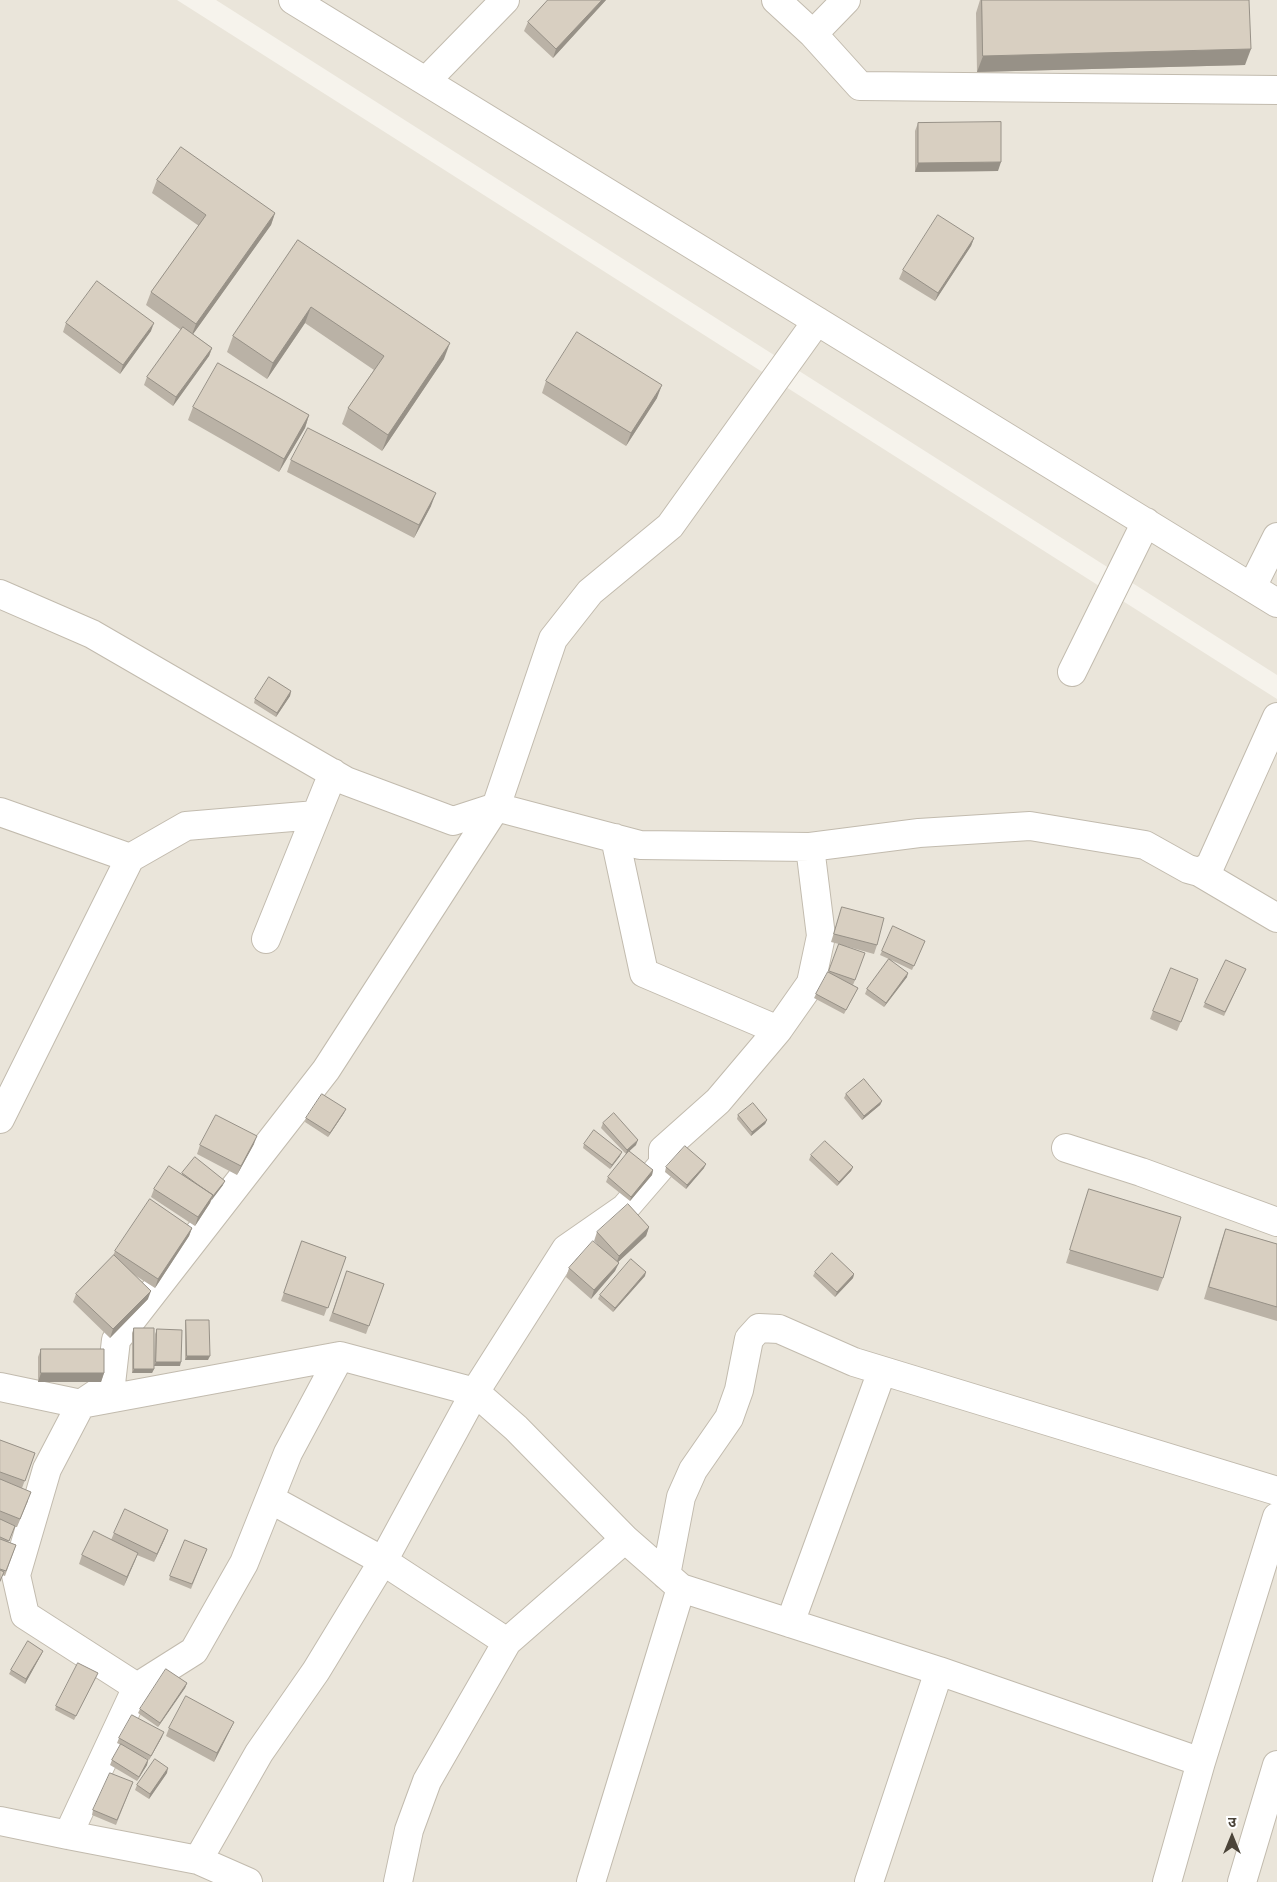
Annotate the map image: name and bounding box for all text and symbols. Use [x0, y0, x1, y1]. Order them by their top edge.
north arrow [1207, 1812, 1257, 1862]
text: उ [1228, 1813, 1236, 1831]

